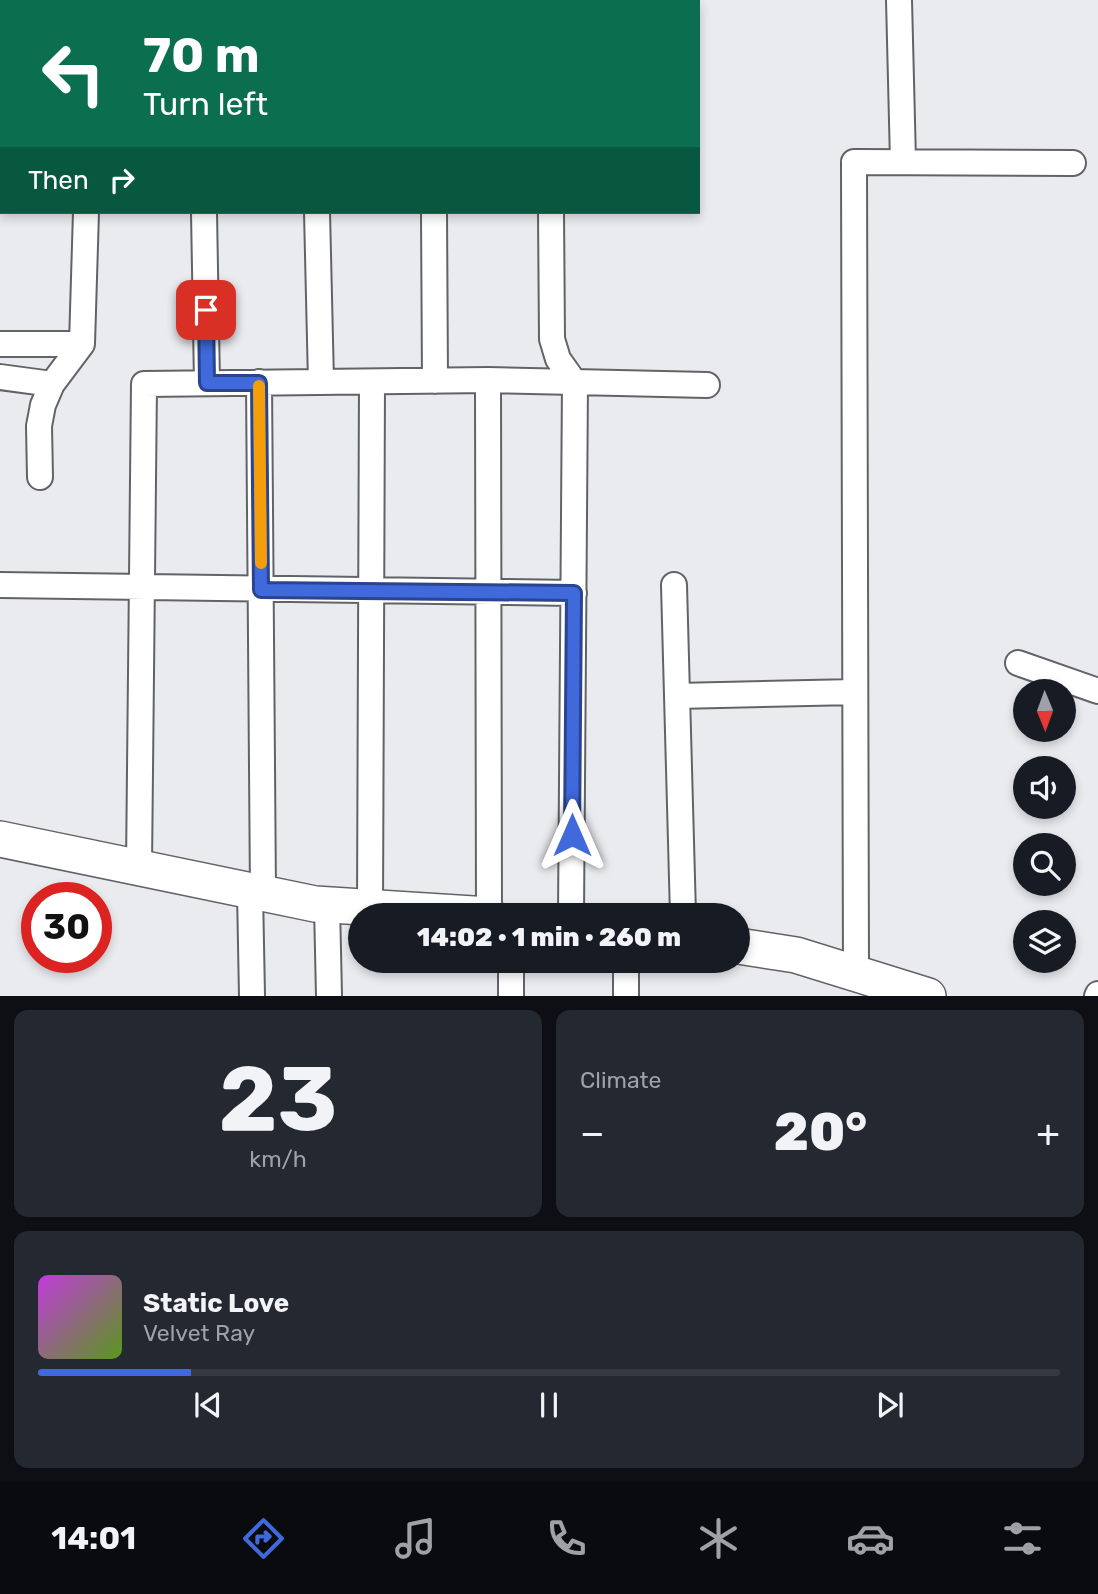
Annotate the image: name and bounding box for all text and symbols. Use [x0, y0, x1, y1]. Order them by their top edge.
text: 70 m [143, 26, 260, 84]
icon: left [28, 28, 119, 119]
text: Turn left [143, 85, 268, 123]
icon: right [103, 161, 141, 199]
text: Then [28, 165, 89, 196]
pin [176, 280, 236, 340]
icon: arrive [187, 291, 225, 329]
north arrow [1013, 679, 1076, 742]
map controls [1013, 679, 1076, 973]
button: sound [1013, 756, 1076, 819]
position arrow [535, 798, 609, 872]
button: search [1013, 833, 1076, 896]
speed limit sign: 30 [21, 882, 112, 973]
button: layers [1013, 910, 1076, 973]
text: 14:02 · 1 min · 260 m [417, 922, 681, 953]
text: 23 [218, 1045, 338, 1153]
text: Climate [580, 1066, 661, 1094]
text: 20° [774, 1101, 867, 1163]
text: − [580, 1110, 605, 1156]
text: + [1036, 1110, 1060, 1156]
text: km/h [249, 1145, 307, 1173]
text: Static Love [143, 1288, 289, 1319]
text: Velvet Ray [143, 1319, 255, 1347]
icon: previous [189, 1386, 227, 1424]
icon: pause [530, 1386, 568, 1424]
icon: next [871, 1386, 909, 1424]
icon: directions [239, 1514, 288, 1563]
icon: music [391, 1514, 440, 1563]
icon: phone [542, 1514, 591, 1563]
icon: climate [694, 1514, 743, 1563]
icon: car [846, 1514, 895, 1563]
icon: filters [998, 1514, 1047, 1563]
text: 14:01 [51, 1519, 136, 1557]

